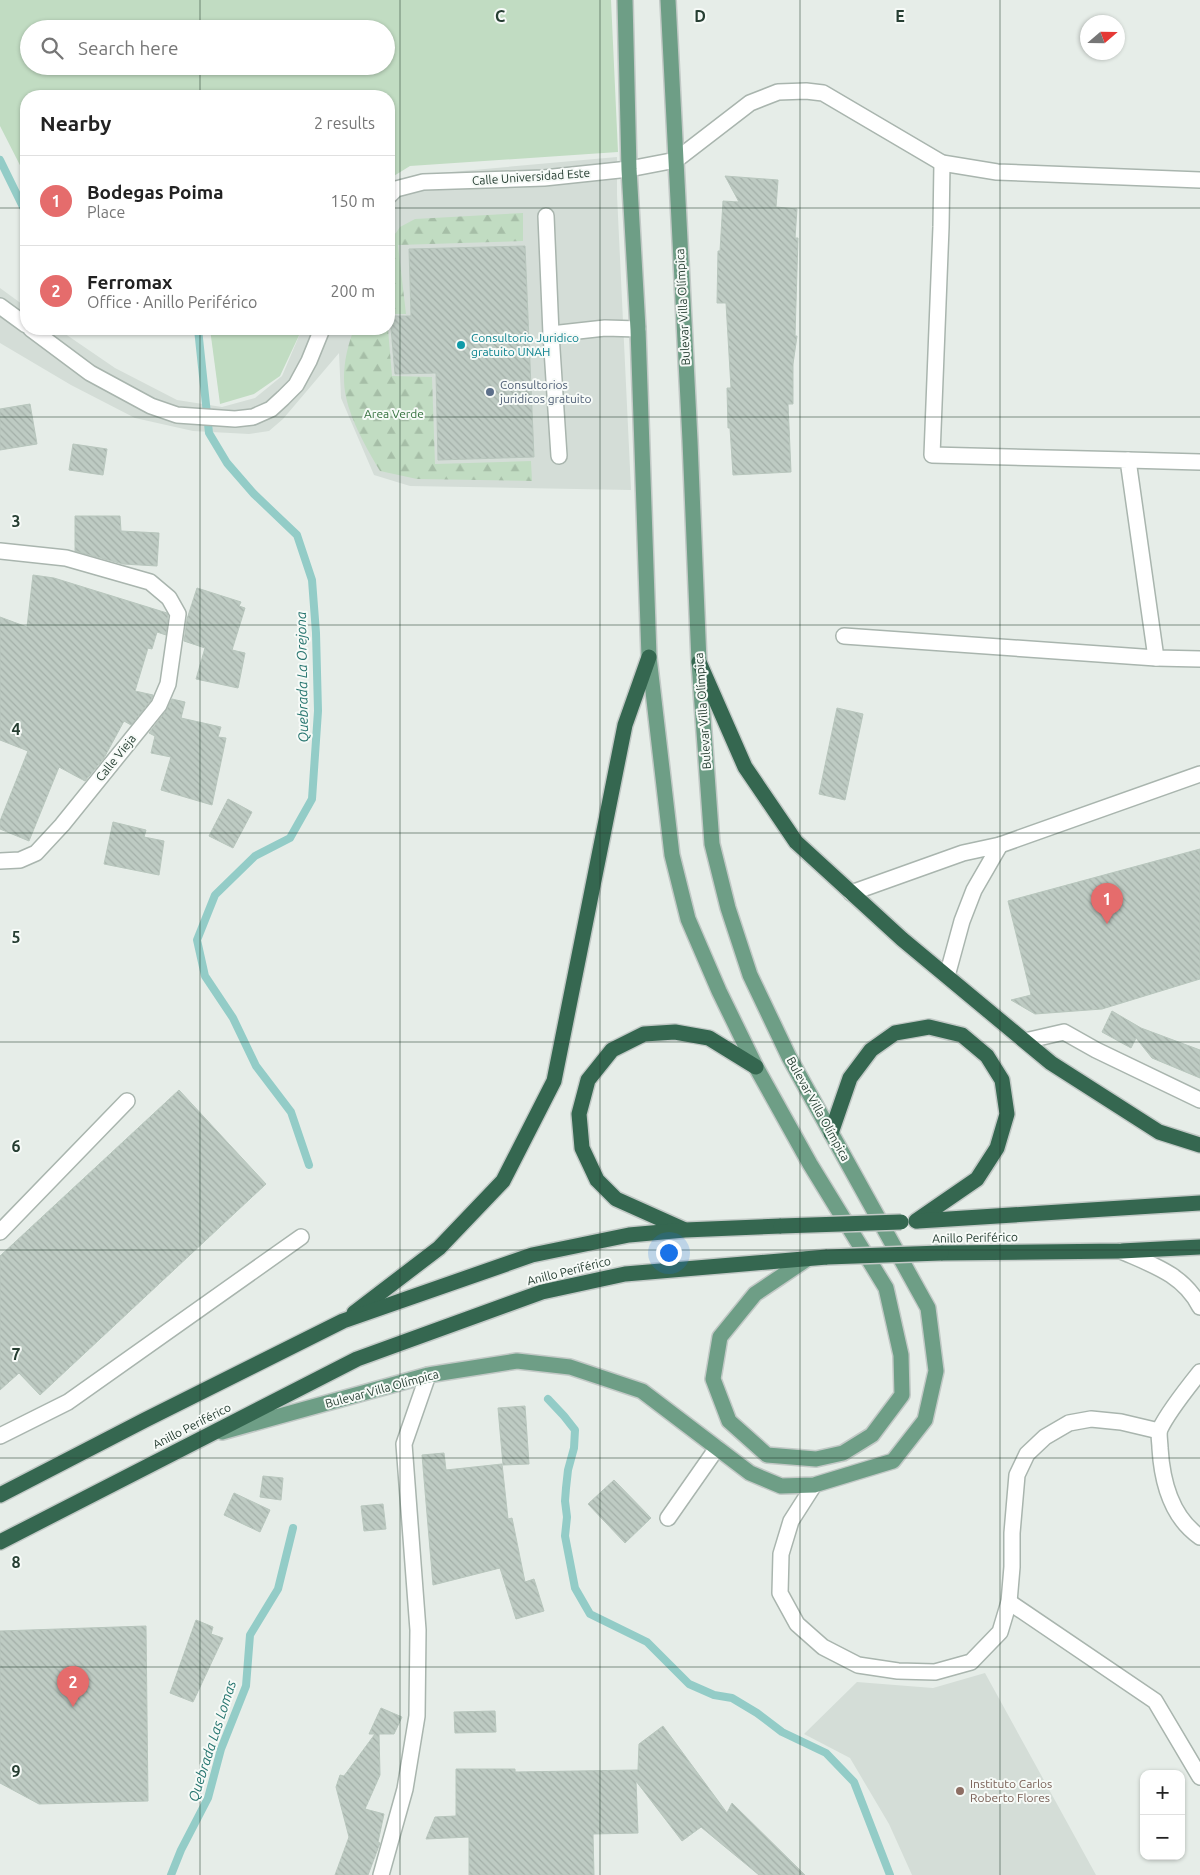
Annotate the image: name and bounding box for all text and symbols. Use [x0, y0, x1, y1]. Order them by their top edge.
text: C [495, 7, 505, 25]
text: D [694, 7, 706, 25]
text: E [895, 7, 905, 25]
north arrow [1080, 15, 1125, 60]
search box [20, 20, 395, 75]
icon: search [38, 34, 66, 62]
text: Search here [78, 37, 178, 59]
text: Nearby [40, 111, 111, 135]
text: 2 results [314, 114, 375, 132]
street label: Calle Universidad Este [471, 166, 591, 187]
text: Bodegas Poima [87, 181, 224, 203]
text: 1 [51, 192, 61, 210]
text: 150 m [330, 192, 375, 210]
text: Place [87, 203, 125, 221]
street label: Bulevar Villa Olímpica [673, 248, 692, 366]
text: Ferromax [87, 271, 172, 293]
text: 2 [51, 282, 61, 300]
text: 200 m [330, 282, 375, 300]
text: Office · Anillo Periférico [87, 293, 257, 311]
place label: Consultorio Juridico gratuito UNAH [471, 331, 579, 358]
marker: Consultorio Juridico gratuito UNAH [455, 339, 467, 351]
place label: Consultorios juridicos gratuito [499, 378, 592, 405]
marker: Consultorios juridicos gratuito [484, 386, 496, 398]
park label: Area Verde [364, 407, 424, 420]
text: 3 [11, 512, 21, 530]
water label: Quebrada La Orejona [293, 611, 312, 743]
street label: Bulevar Villa Olímpica [692, 652, 713, 770]
text: 4 [11, 720, 21, 738]
street label: Calle Vieja [93, 732, 138, 783]
pin: 1 [1091, 883, 1123, 924]
text: 5 [11, 928, 21, 946]
street label: Bulevar Villa Olímpica [784, 1054, 853, 1163]
text: 6 [11, 1137, 21, 1155]
street label: Anillo Periférico [932, 1230, 1018, 1245]
your location [656, 1240, 682, 1266]
street label: Anillo Periférico [526, 1254, 612, 1287]
text: 7 [11, 1345, 21, 1363]
street label: Bulevar Villa Olímpica [324, 1367, 440, 1410]
street label: Anillo Periférico [151, 1400, 233, 1451]
text: 8 [11, 1553, 21, 1571]
pin: 2 [57, 1666, 89, 1707]
water label: Quebrada Las Lomas [185, 1678, 240, 1804]
text: 9 [11, 1762, 21, 1780]
map controls [1140, 1770, 1185, 1860]
button: + [1140, 1770, 1185, 1815]
place label: Instituto Carlos Roberto Flores [970, 1777, 1052, 1804]
marker: Instituto Carlos Roberto Flores [954, 1785, 966, 1797]
button: − [1140, 1815, 1185, 1860]

